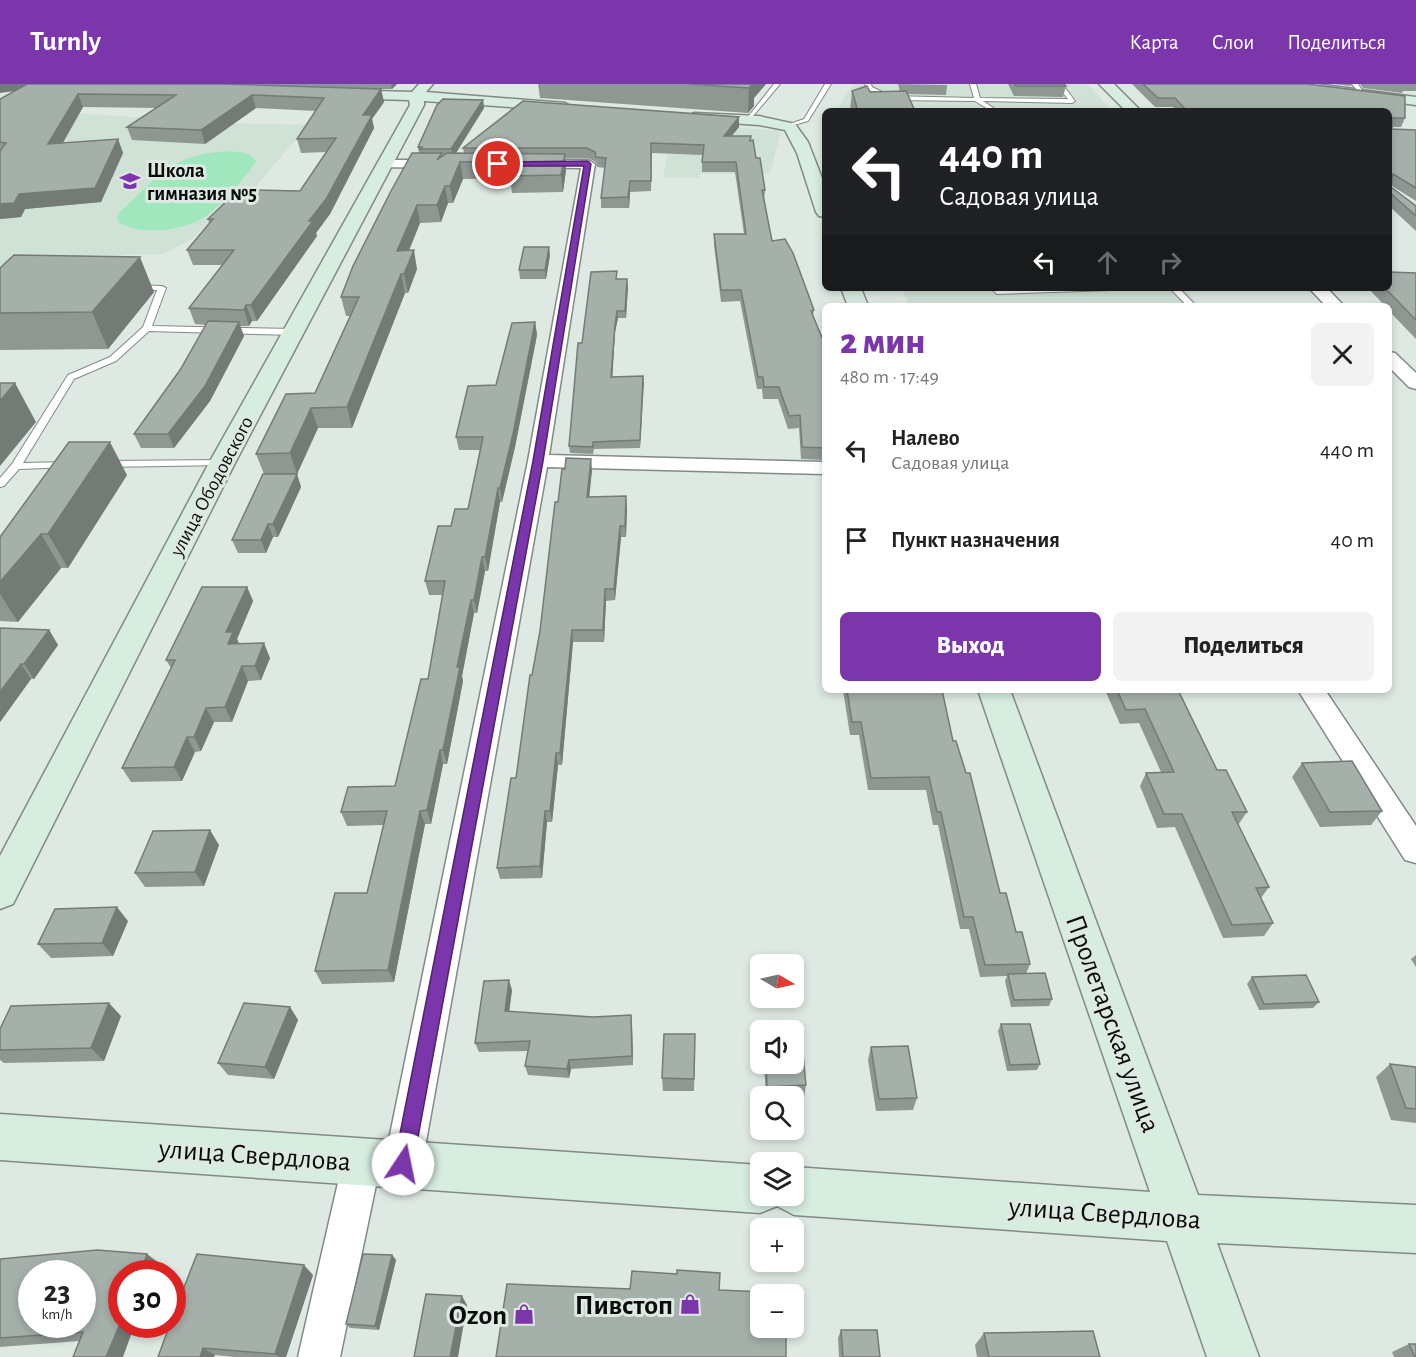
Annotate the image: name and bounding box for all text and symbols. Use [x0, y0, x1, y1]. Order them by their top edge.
text: Turnly [30, 28, 101, 56]
text: Карта [1129, 32, 1179, 53]
text: Слои [1212, 32, 1254, 53]
text: Поделиться [1287, 32, 1386, 53]
icon: left [840, 132, 918, 210]
text: 440 m [939, 134, 1043, 176]
pin [472, 138, 523, 189]
icon: arrive [481, 147, 514, 180]
place label: Школа гимназия №5 [147, 161, 257, 204]
school or university icon: Школа гимназия №5 [118, 169, 142, 193]
text: Садовая улица [939, 183, 1099, 210]
icon: left [1028, 246, 1061, 279]
icon: ahead [1091, 246, 1124, 279]
icon: right [1154, 246, 1187, 279]
button: close [1311, 323, 1374, 386]
text: 2 мин [840, 324, 926, 360]
text: 480 m · 17:49 [840, 367, 939, 387]
street label: улица Ободовского [166, 413, 257, 561]
text: Налево [891, 427, 960, 449]
icon: left [840, 434, 873, 467]
text: 440 m [1320, 439, 1374, 461]
text: Садовая улица [891, 453, 1009, 473]
icon: arrive [840, 524, 873, 557]
text: Пункт назначения [891, 529, 1060, 551]
text: 40 m [1331, 529, 1374, 551]
button: Выход [840, 612, 1101, 681]
button: Поделиться [1113, 612, 1374, 681]
street label: Пролетарская улица [1060, 911, 1165, 1136]
north arrow [750, 954, 804, 1008]
map controls [750, 954, 804, 1338]
button: sound [750, 1020, 804, 1074]
button: search [750, 1086, 804, 1140]
position arrow [371, 1132, 435, 1196]
street label: улица Свердлова [157, 1135, 352, 1177]
button: layers [750, 1152, 804, 1206]
street label: улица Свердлова [1007, 1193, 1202, 1235]
button: + [750, 1218, 804, 1272]
speed limit sign: 30 [108, 1260, 186, 1338]
text: 23 [43, 1277, 71, 1307]
button: − [750, 1284, 804, 1338]
place label: Пивстоп [575, 1292, 673, 1320]
shop icon: Пивстоп [678, 1292, 702, 1316]
place label: Ozon [449, 1302, 507, 1330]
shop icon: Ozon [512, 1302, 536, 1326]
text: km/h [42, 1307, 72, 1322]

